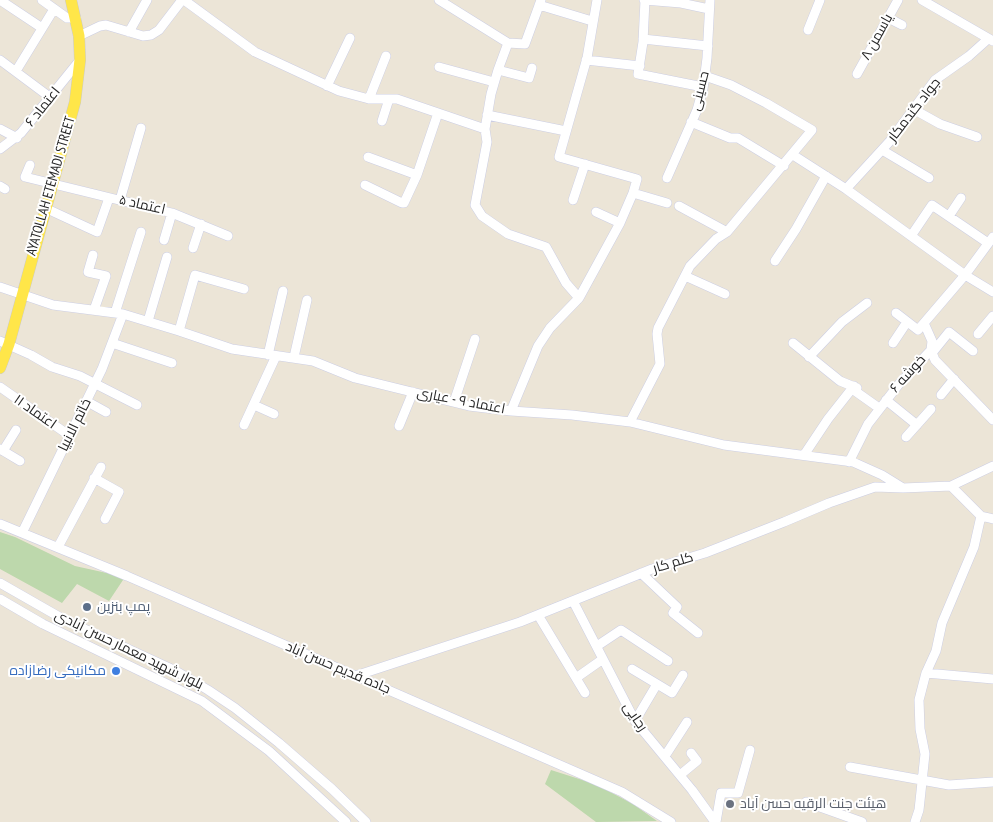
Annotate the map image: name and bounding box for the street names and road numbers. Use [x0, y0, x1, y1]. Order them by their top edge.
street label: یاسمن ۸ [857, 11, 897, 63]
street label: حسینی [687, 69, 713, 113]
street label: جواد گندمکار [884, 75, 944, 145]
street label: اعتماد ۶ [22, 84, 64, 130]
street label: AYATOLLAH ETEMADI STREET [23, 114, 79, 258]
street label: اعتماد ۵ [117, 192, 167, 218]
street label: خوشه ۶ [887, 352, 929, 396]
street label: اعتماد ۹ - عیاری [415, 384, 507, 418]
street label: اعتماد ۱۱ [10, 391, 60, 433]
street label: خاتم الانبیا [55, 396, 95, 454]
street label: کلم کار [651, 549, 695, 577]
street label: بلوار شهید معمار حسن آبادی [52, 607, 206, 693]
street label: جاده قدیم حسن آباد [283, 638, 393, 698]
street label: رجایی [619, 699, 651, 735]

